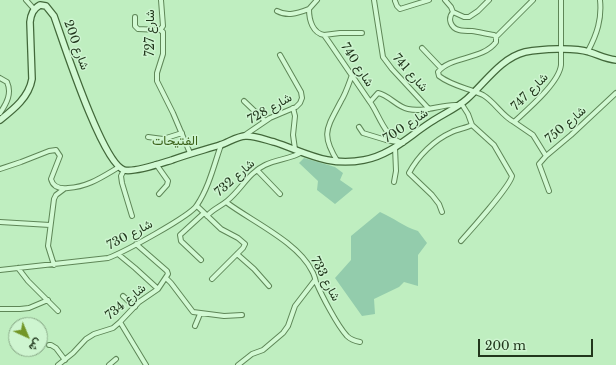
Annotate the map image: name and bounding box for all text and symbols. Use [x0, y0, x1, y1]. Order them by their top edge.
street label: شارع 727 [144, 9, 158, 57]
street label: شارع 200 [60, 18, 92, 72]
street label: شارع 740 [338, 41, 376, 89]
street label: شارع 741 [389, 51, 431, 95]
street label: شارع 747 [509, 70, 551, 114]
street label: شارع 728 [245, 91, 295, 127]
street label: شارع 750 [543, 104, 589, 146]
street label: شارع 700 [381, 106, 431, 146]
district label: الفتيحات [152, 133, 198, 149]
street label: شارع 732 [212, 156, 258, 200]
street label: شارع 730 [105, 217, 155, 253]
street label: شارع 733 [307, 254, 343, 304]
street label: شارع 734 [103, 281, 149, 323]
north arrow [8, 317, 48, 357]
scale bar [480, 331, 595, 357]
text: ش [26, 335, 45, 355]
text: 200 m [485, 338, 526, 353]

